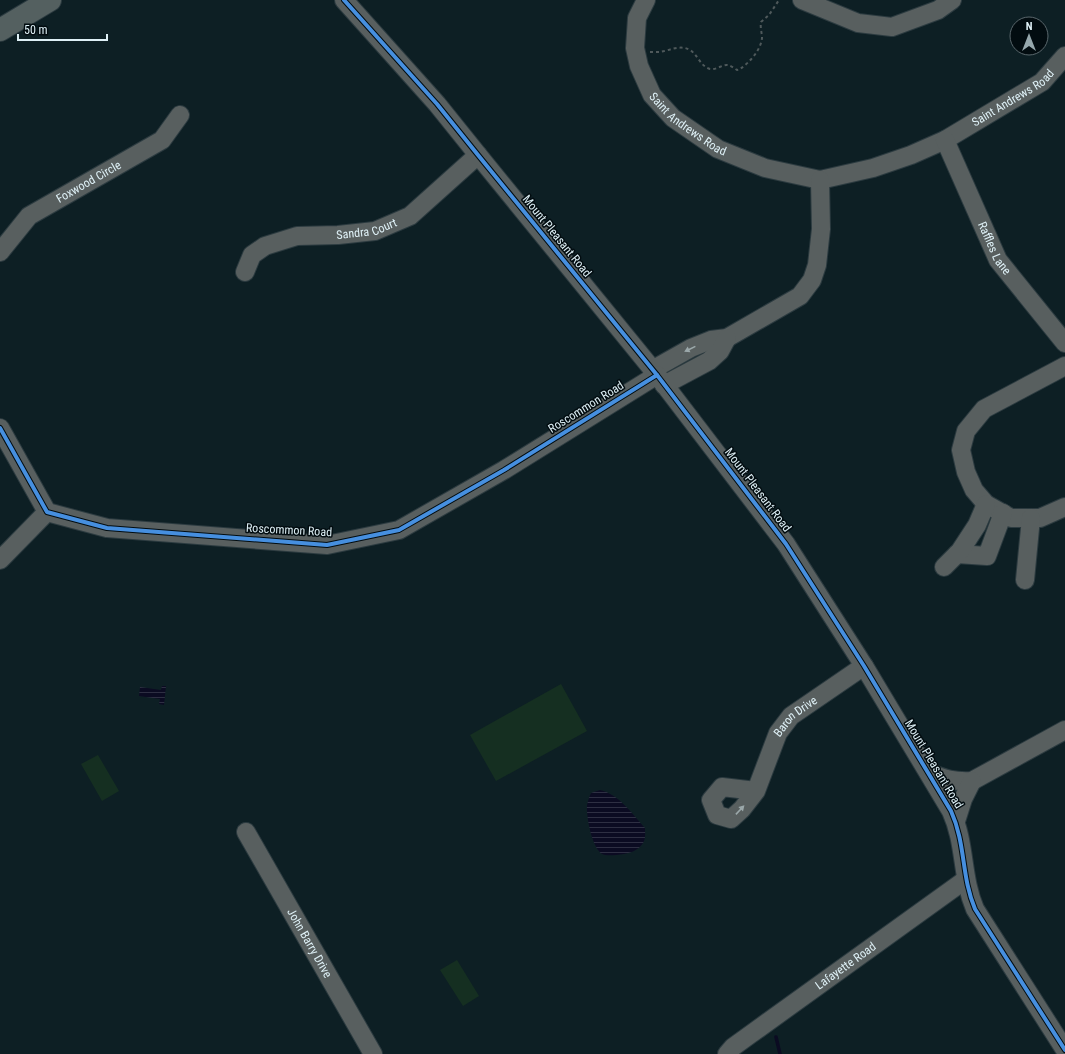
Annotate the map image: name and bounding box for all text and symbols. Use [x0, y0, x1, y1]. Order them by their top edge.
scale bar [18, 16, 107, 42]
north arrow [1009, 16, 1049, 56]
text: N [1026, 20, 1033, 33]
text: 50 m [24, 23, 48, 37]
street label: Saint Andrews Road [969, 66, 1057, 129]
street label: Saint Andrews Road [646, 90, 728, 159]
street label: Foxwood Circle [54, 158, 124, 206]
street label: Mount Pleasant Road [520, 192, 594, 280]
street label: Sandra Court [336, 215, 399, 242]
street label: Raffles Lane [975, 220, 1014, 278]
one-way arrow [684, 346, 696, 352]
street label: Roscommon Road [546, 378, 626, 436]
street label: Mount Pleasant Road [722, 445, 794, 535]
street label: Roscommon Road [246, 521, 332, 539]
street label: Baron Drive [771, 693, 820, 740]
street label: Mount Pleasant Road [902, 717, 966, 811]
one-way arrow [735, 805, 745, 815]
street label: John Barry Drive [284, 906, 335, 981]
street label: Lafayette Road [813, 939, 879, 992]

